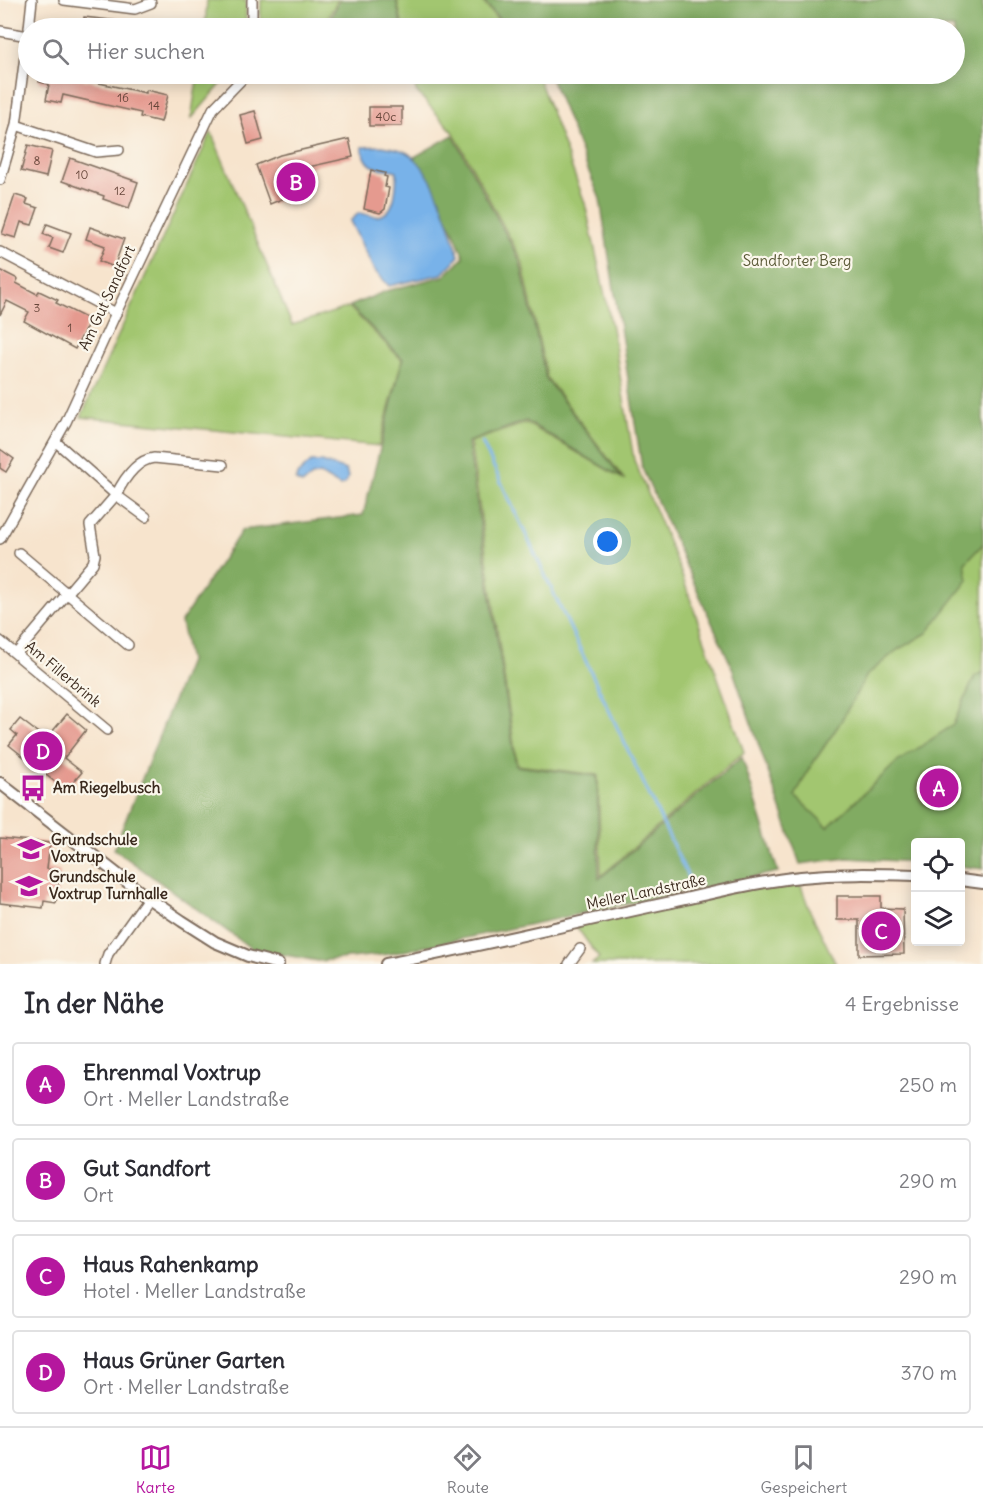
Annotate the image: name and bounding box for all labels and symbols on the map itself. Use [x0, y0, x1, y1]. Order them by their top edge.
house number: 16 [117, 90, 129, 105]
house number: 14 [148, 98, 160, 113]
house number: 40c [376, 109, 396, 124]
house number: 8 [34, 153, 41, 168]
pin: B [276, 160, 316, 204]
house number: 10 [76, 167, 88, 182]
house number: 12 [114, 183, 126, 198]
street label: Am Gut Sandfort [74, 242, 139, 353]
park label: Sandforter Berg [743, 251, 851, 270]
house number: 3 [34, 300, 41, 315]
house number: 1 [68, 320, 72, 335]
your location [593, 527, 622, 556]
street label: Am Fillerbrink [22, 636, 105, 711]
pin: D [24, 728, 63, 774]
pin: A [920, 766, 958, 810]
bus stop icon: Am Riegelbusch [18, 773, 48, 803]
place label: Am Riegelbusch [53, 778, 161, 798]
place label: Grundschule Voxtrup [51, 830, 137, 867]
school or university icon: Grundschule Voxtrup [16, 834, 46, 864]
place label: Grundschule Voxtrup Turnhalle [49, 867, 168, 904]
street label: Meller Landstraße [585, 870, 707, 913]
school or university icon: Grundschule Voxtrup Turnhalle [14, 871, 44, 901]
pin: C [862, 908, 900, 954]

